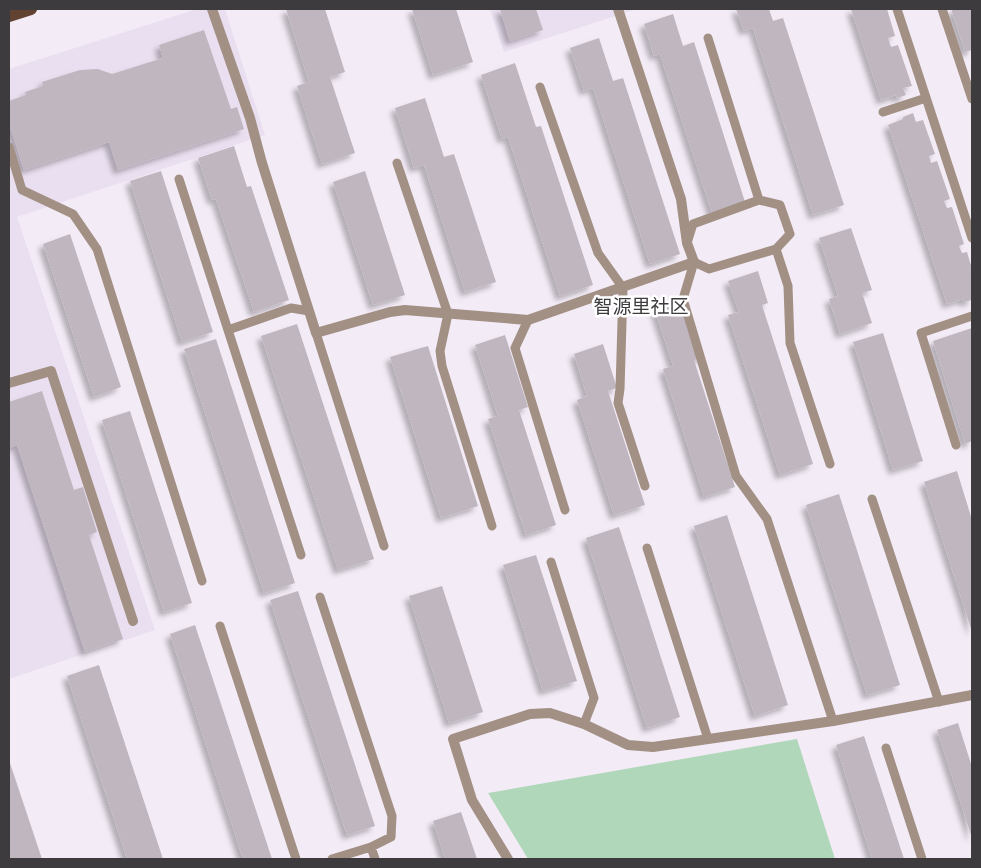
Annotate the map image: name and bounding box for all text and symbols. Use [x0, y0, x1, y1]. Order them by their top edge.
district label: 智源里社区 [593, 294, 689, 319]

